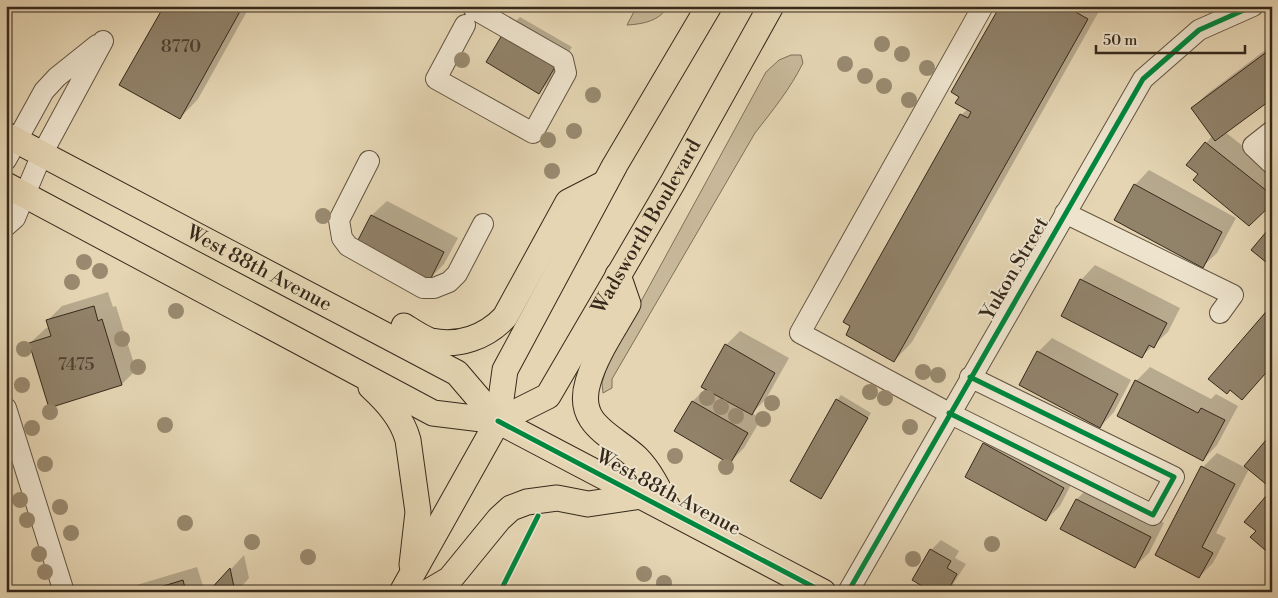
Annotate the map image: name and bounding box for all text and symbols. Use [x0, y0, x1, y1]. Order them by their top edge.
scale bar [1096, 22, 1244, 54]
text: 50 m [1103, 31, 1137, 50]
house number: 8770 [161, 35, 201, 58]
street label: Wadsworth Boulevard [586, 134, 707, 319]
street label: Yukon Street [975, 213, 1055, 326]
street label: West 88th Avenue [181, 219, 336, 317]
house number: 7475 [58, 353, 94, 376]
street label: West 88th Avenue [590, 444, 745, 542]

